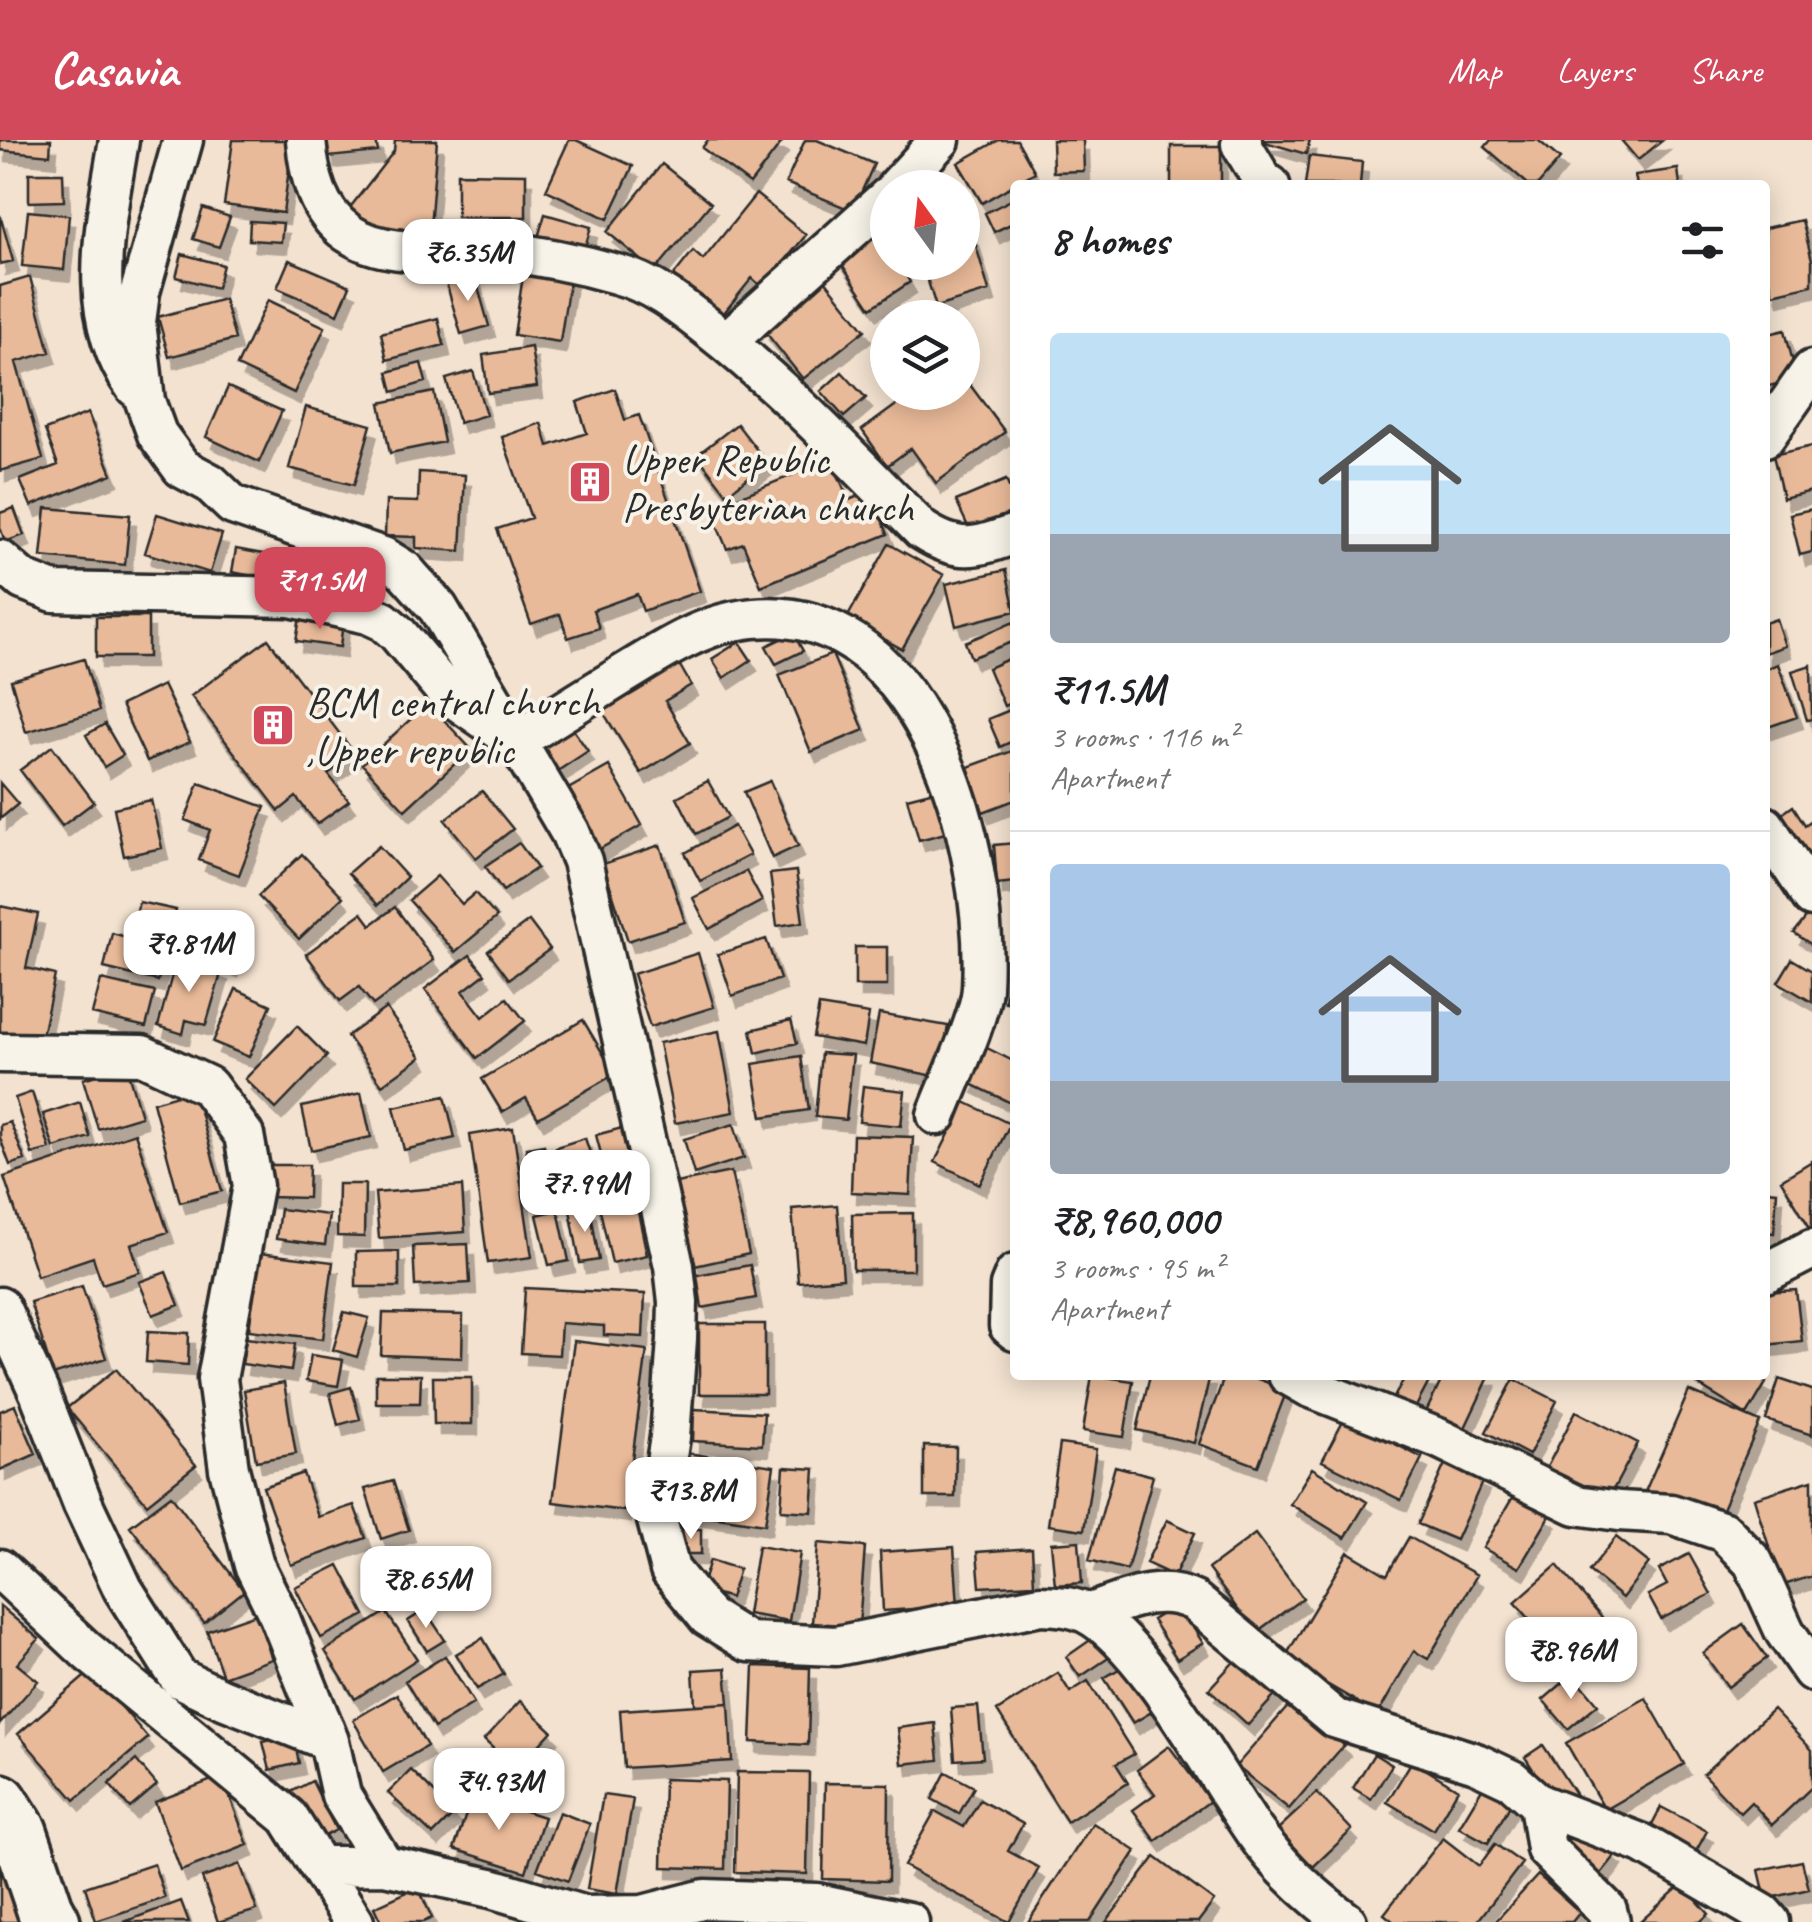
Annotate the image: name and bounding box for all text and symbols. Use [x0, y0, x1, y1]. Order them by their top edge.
text: Casavia [50, 40, 178, 100]
text: Map [1448, 48, 1501, 93]
text: Layers [1556, 48, 1634, 93]
text: Share [1689, 48, 1762, 93]
north arrow [870, 170, 980, 280]
map controls [870, 170, 980, 410]
icon: filters [1675, 213, 1730, 268]
text: 8 homes [1050, 214, 1169, 267]
pin: ₹6.35M [387, 219, 549, 304]
text: ₹6.35M [424, 231, 512, 272]
button: layers [870, 300, 980, 410]
icon: home [1300, 398, 1480, 578]
place label: Upper Republic Presbyterian church [622, 433, 914, 534]
building icon: Upper Republic Presbyterian church [567, 459, 613, 505]
pin: ₹11.5M [239, 547, 401, 632]
text: ₹11.5M [277, 559, 363, 600]
text: ₹11.5M [1050, 663, 1164, 716]
place label: BCM central church ,Upper republic [306, 676, 602, 777]
building icon: BCM central church ,Upper republic [250, 702, 296, 748]
text: 3 rooms · 116 m² [1050, 716, 1237, 757]
text: Apartment [1050, 757, 1168, 798]
pin: ₹9.81M [108, 910, 270, 995]
text: ₹9.81M [146, 922, 232, 963]
icon: home [1300, 929, 1480, 1109]
pin: ₹7.99M [504, 1150, 666, 1235]
text: ₹7.99M [542, 1162, 628, 1203]
text: ₹8,960,000 [1050, 1194, 1218, 1247]
text: 3 rooms · 95 m² [1050, 1247, 1223, 1288]
text: Apartment [1050, 1288, 1168, 1329]
pin: ₹13.8M [610, 1457, 772, 1542]
text: ₹13.8M [647, 1469, 735, 1510]
pin: ₹8.65M [345, 1546, 507, 1631]
text: ₹8.65M [382, 1558, 470, 1599]
pin: ₹8.96M [1490, 1617, 1652, 1702]
text: ₹8.96M [1527, 1629, 1615, 1670]
pin: ₹4.93M [418, 1748, 580, 1833]
text: ₹4.93M [456, 1760, 542, 1801]

